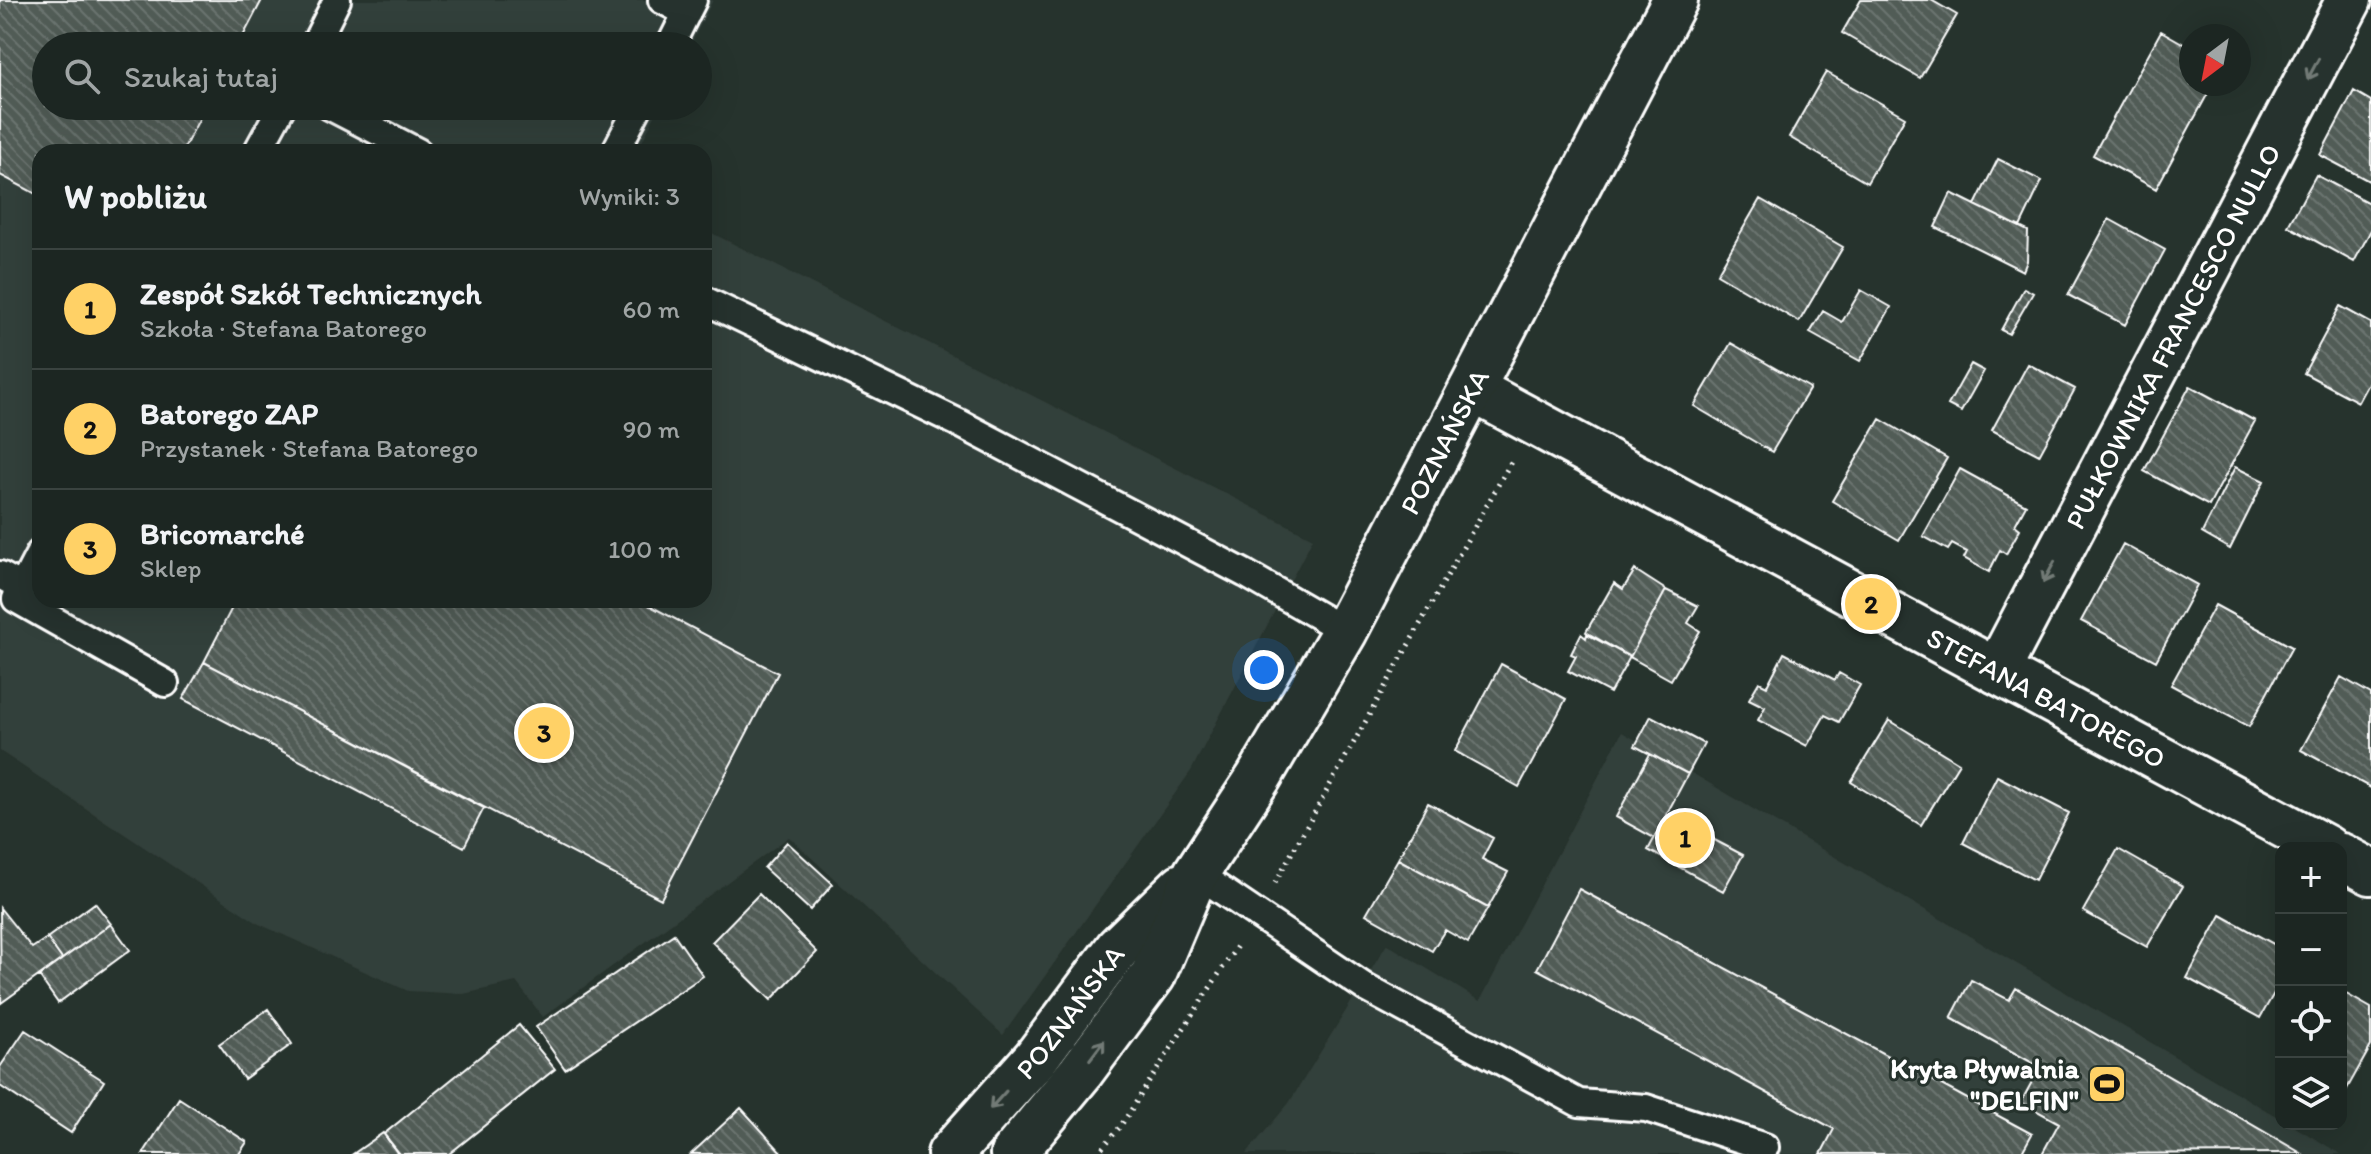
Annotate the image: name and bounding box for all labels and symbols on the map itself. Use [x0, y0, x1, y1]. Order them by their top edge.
north arrow [2179, 24, 2251, 96]
one-way arrow [2304, 57, 2320, 80]
street label: PUŁKOWNIKA FRANCESCO NULLO [2058, 138, 2287, 534]
street label: POZNAŃSKA [1392, 363, 1496, 520]
one-way arrow [2040, 559, 2056, 583]
pin: 2 [1845, 574, 1897, 634]
street label: STEFANA BATOREGO [1921, 620, 2171, 776]
your location [1244, 650, 1284, 690]
pin: 3 [518, 703, 570, 763]
pin: 1 [1659, 808, 1711, 868]
street label: POZNAŃSKA [1008, 938, 1131, 1086]
one-way arrow [1088, 1040, 1105, 1061]
place label: Kryta Pływalnia "DELFIN" [1890, 1051, 2079, 1117]
sports icon: Kryta Pływalnia "DELFIN" [2086, 1063, 2128, 1105]
one-way arrow [989, 1090, 1007, 1110]

